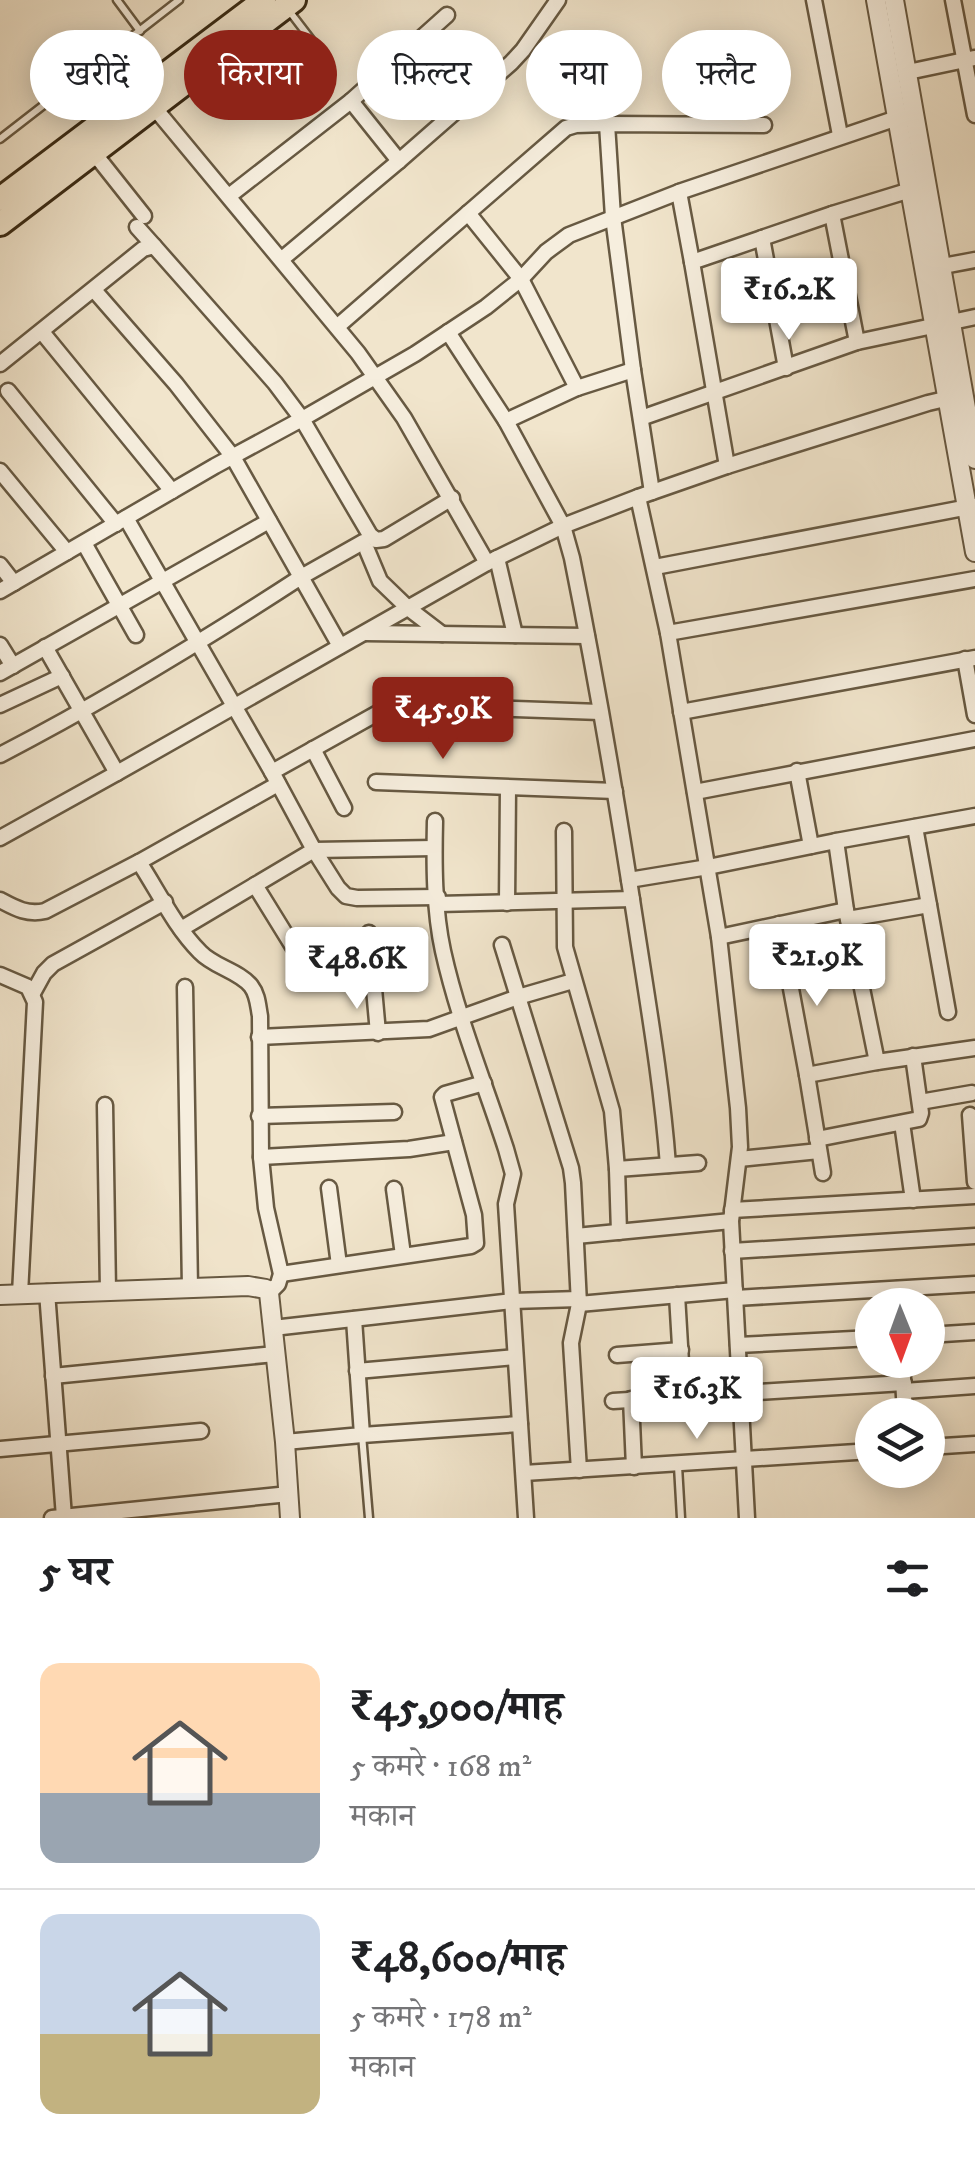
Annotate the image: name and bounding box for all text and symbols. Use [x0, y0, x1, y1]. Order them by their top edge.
chip: खरीदें [30, 30, 164, 120]
chip: किराया [184, 30, 337, 120]
chip: फ़िल्टर [357, 30, 506, 120]
chip: नया [526, 30, 642, 120]
chip: फ़्लैट [662, 30, 791, 120]
pin: ₹16.2K [708, 258, 870, 343]
text: ₹16.2K [743, 270, 835, 310]
pin: ₹45.9K [362, 677, 524, 762]
text: ₹45.9K [394, 689, 492, 729]
pin: ₹21.9K [736, 924, 898, 1009]
pin: ₹48.6K [276, 927, 438, 1012]
text: ₹21.9K [771, 936, 863, 976]
text: ₹48.6K [307, 939, 407, 979]
north arrow [855, 1288, 945, 1378]
map controls [855, 1288, 945, 1488]
pin: ₹16.3K [616, 1357, 778, 1442]
text: ₹16.3K [653, 1369, 741, 1409]
button: layers [855, 1398, 945, 1488]
text: 5 घर [40, 1547, 112, 1599]
icon: filters [880, 1551, 935, 1606]
text: ₹45,900/माह [350, 1682, 563, 1734]
icon: home [120, 1703, 240, 1823]
text: 5 कमरे · 168 m² [350, 1747, 531, 1787]
text: मकान [350, 1797, 415, 1837]
text: ₹48,600/माह [350, 1933, 566, 1985]
icon: home [120, 1954, 240, 2074]
text: 5 कमरे · 178 m² [350, 1998, 532, 2038]
text: मकान [350, 2048, 415, 2088]

